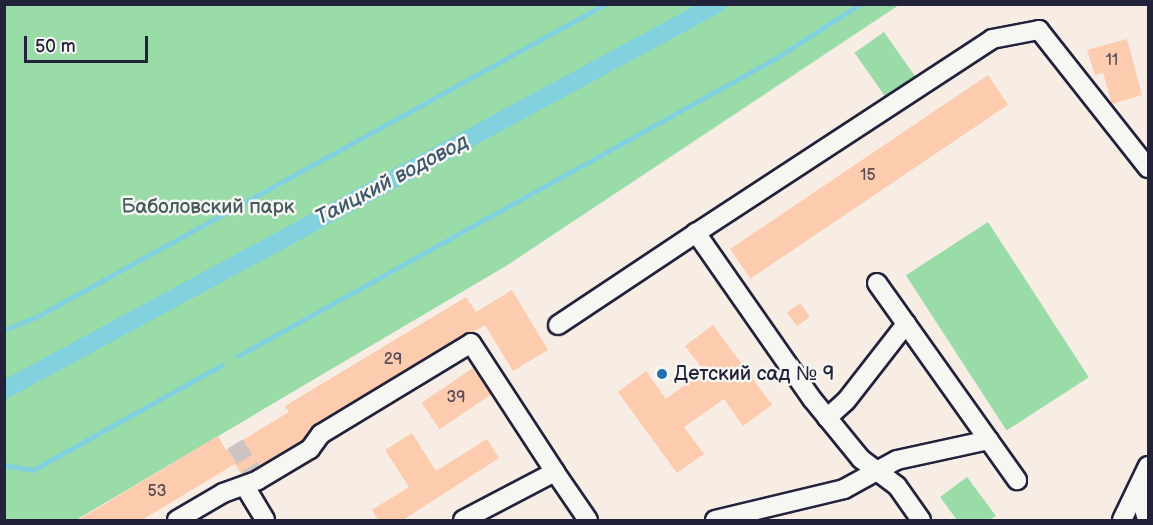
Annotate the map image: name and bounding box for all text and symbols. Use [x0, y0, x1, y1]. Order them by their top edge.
scale bar [27, 24, 152, 62]
text: 50 m [35, 36, 76, 57]
house number: 11 [1106, 51, 1118, 71]
water label: Таицкий водовод [311, 129, 473, 231]
house number: 15 [860, 166, 876, 186]
park label: Баболовский парк [122, 195, 294, 219]
house number: 29 [384, 350, 402, 370]
place label: Детский сад № 9 [674, 362, 834, 386]
marker: Детский сад № 9 [655, 367, 669, 381]
house number: 39 [446, 388, 466, 408]
house number: 53 [147, 482, 167, 502]

